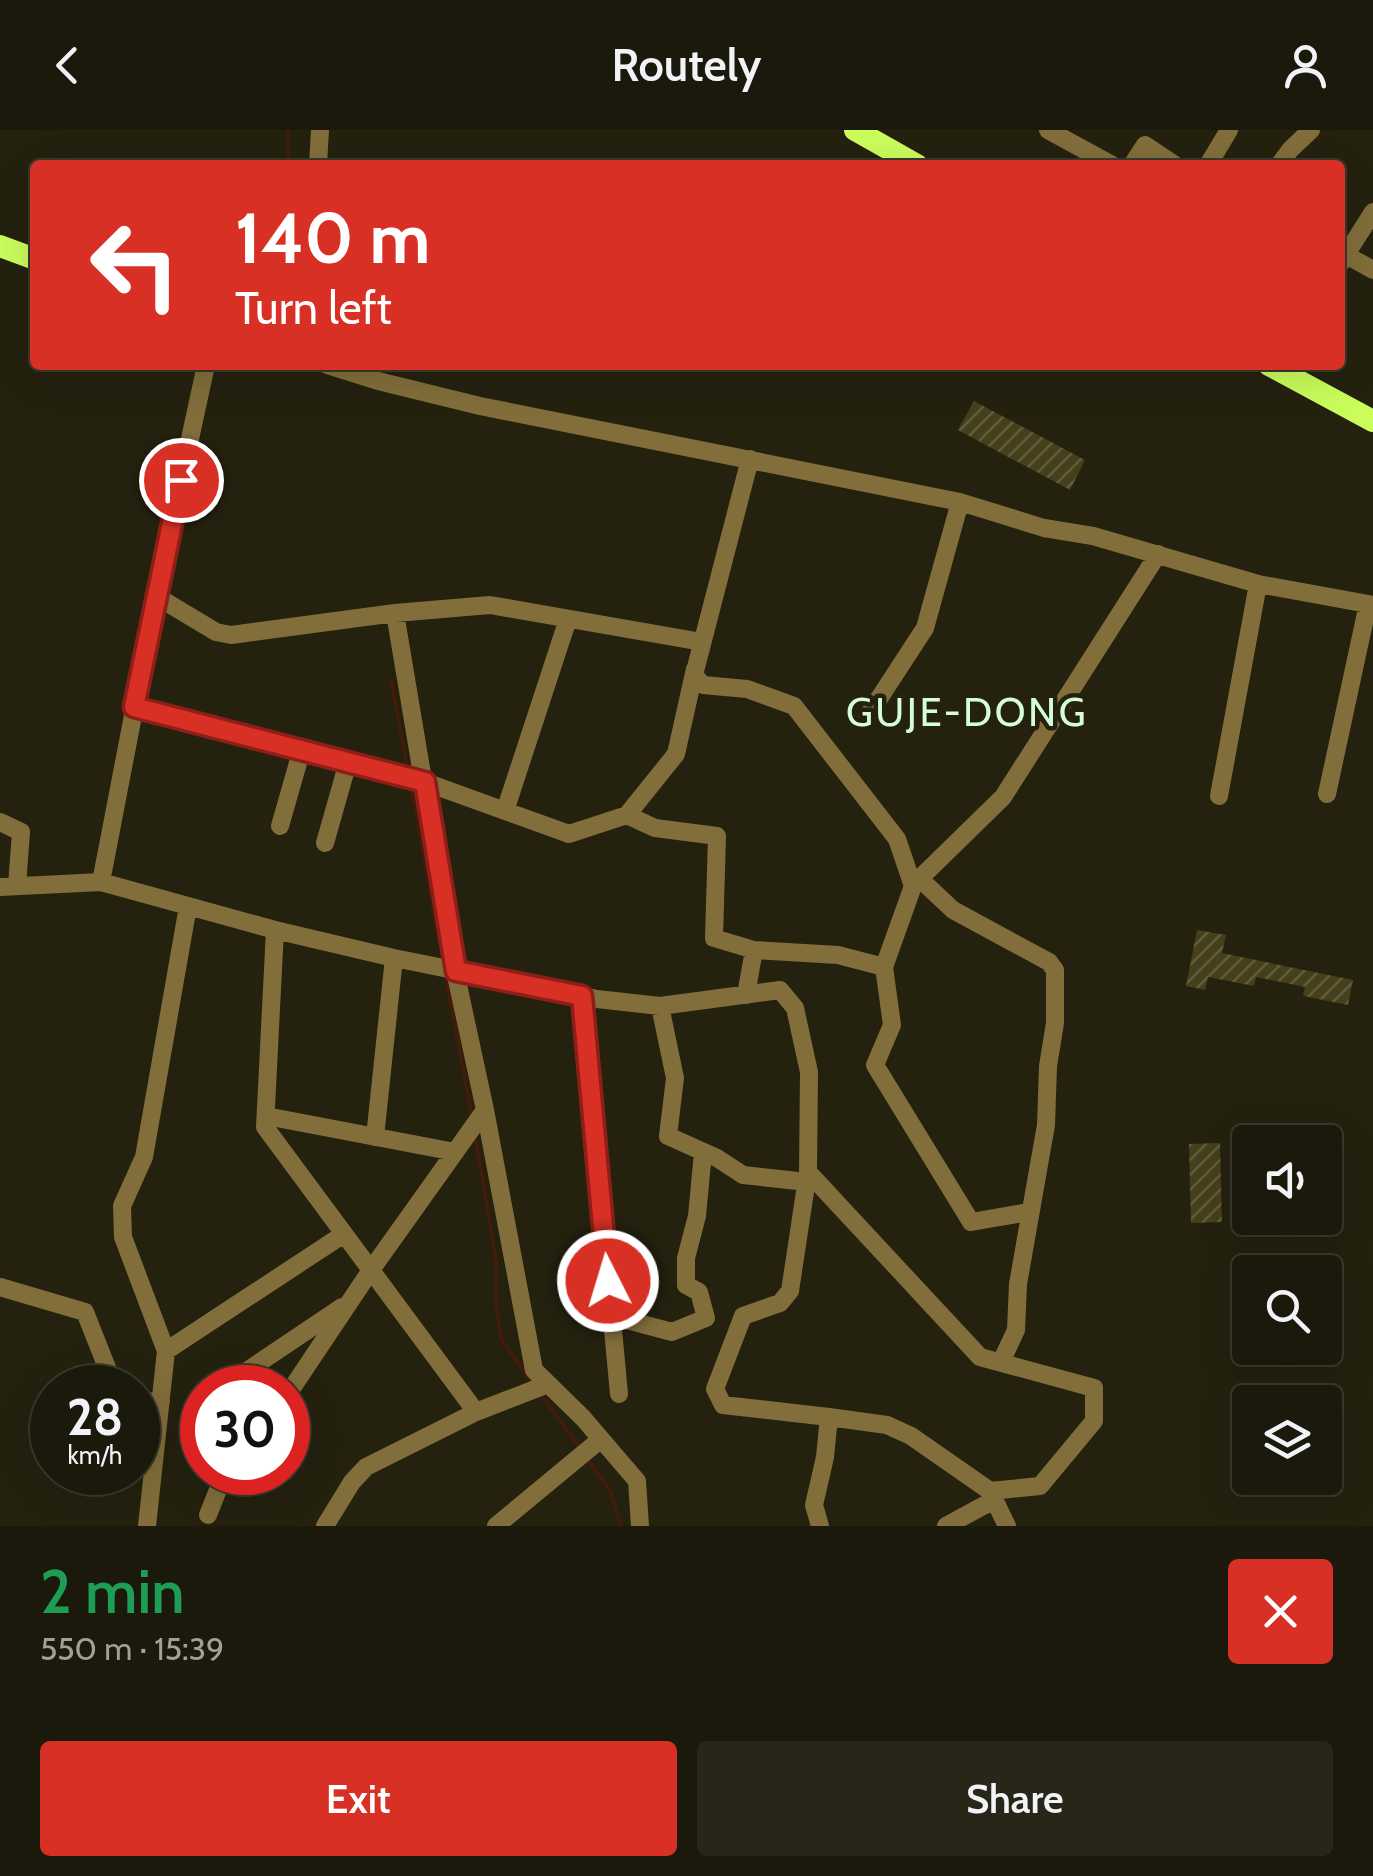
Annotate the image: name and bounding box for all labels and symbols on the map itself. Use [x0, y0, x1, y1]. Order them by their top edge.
pin [139, 438, 224, 523]
district label: GUJE-DONG [846, 687, 1088, 736]
position arrow [556, 1229, 660, 1333]
speed limit sign: 30 [180, 1365, 310, 1495]

